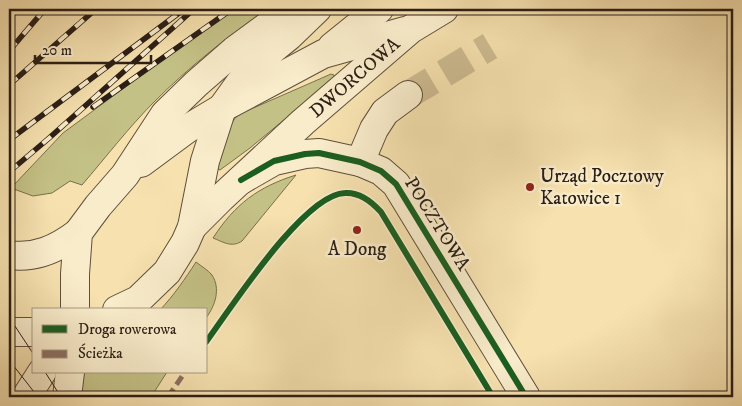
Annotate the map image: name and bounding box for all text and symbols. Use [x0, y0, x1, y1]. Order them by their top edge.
scale bar [35, 32, 151, 64]
street label: DWORCOWA [305, 32, 405, 123]
text: 20 m [42, 41, 72, 60]
place label: Urząd Pocztowy Katowice 1 [540, 165, 665, 210]
street label: POCZTOWA [399, 173, 475, 276]
marker: Urząd Pocztowy Katowice 1 [524, 181, 536, 193]
marker: A Dong [351, 224, 363, 236]
place label: A Dong [328, 238, 387, 261]
legend [32, 308, 208, 374]
text: Droga rowerowa [78, 320, 177, 339]
text: Ścieżka [78, 343, 123, 363]

